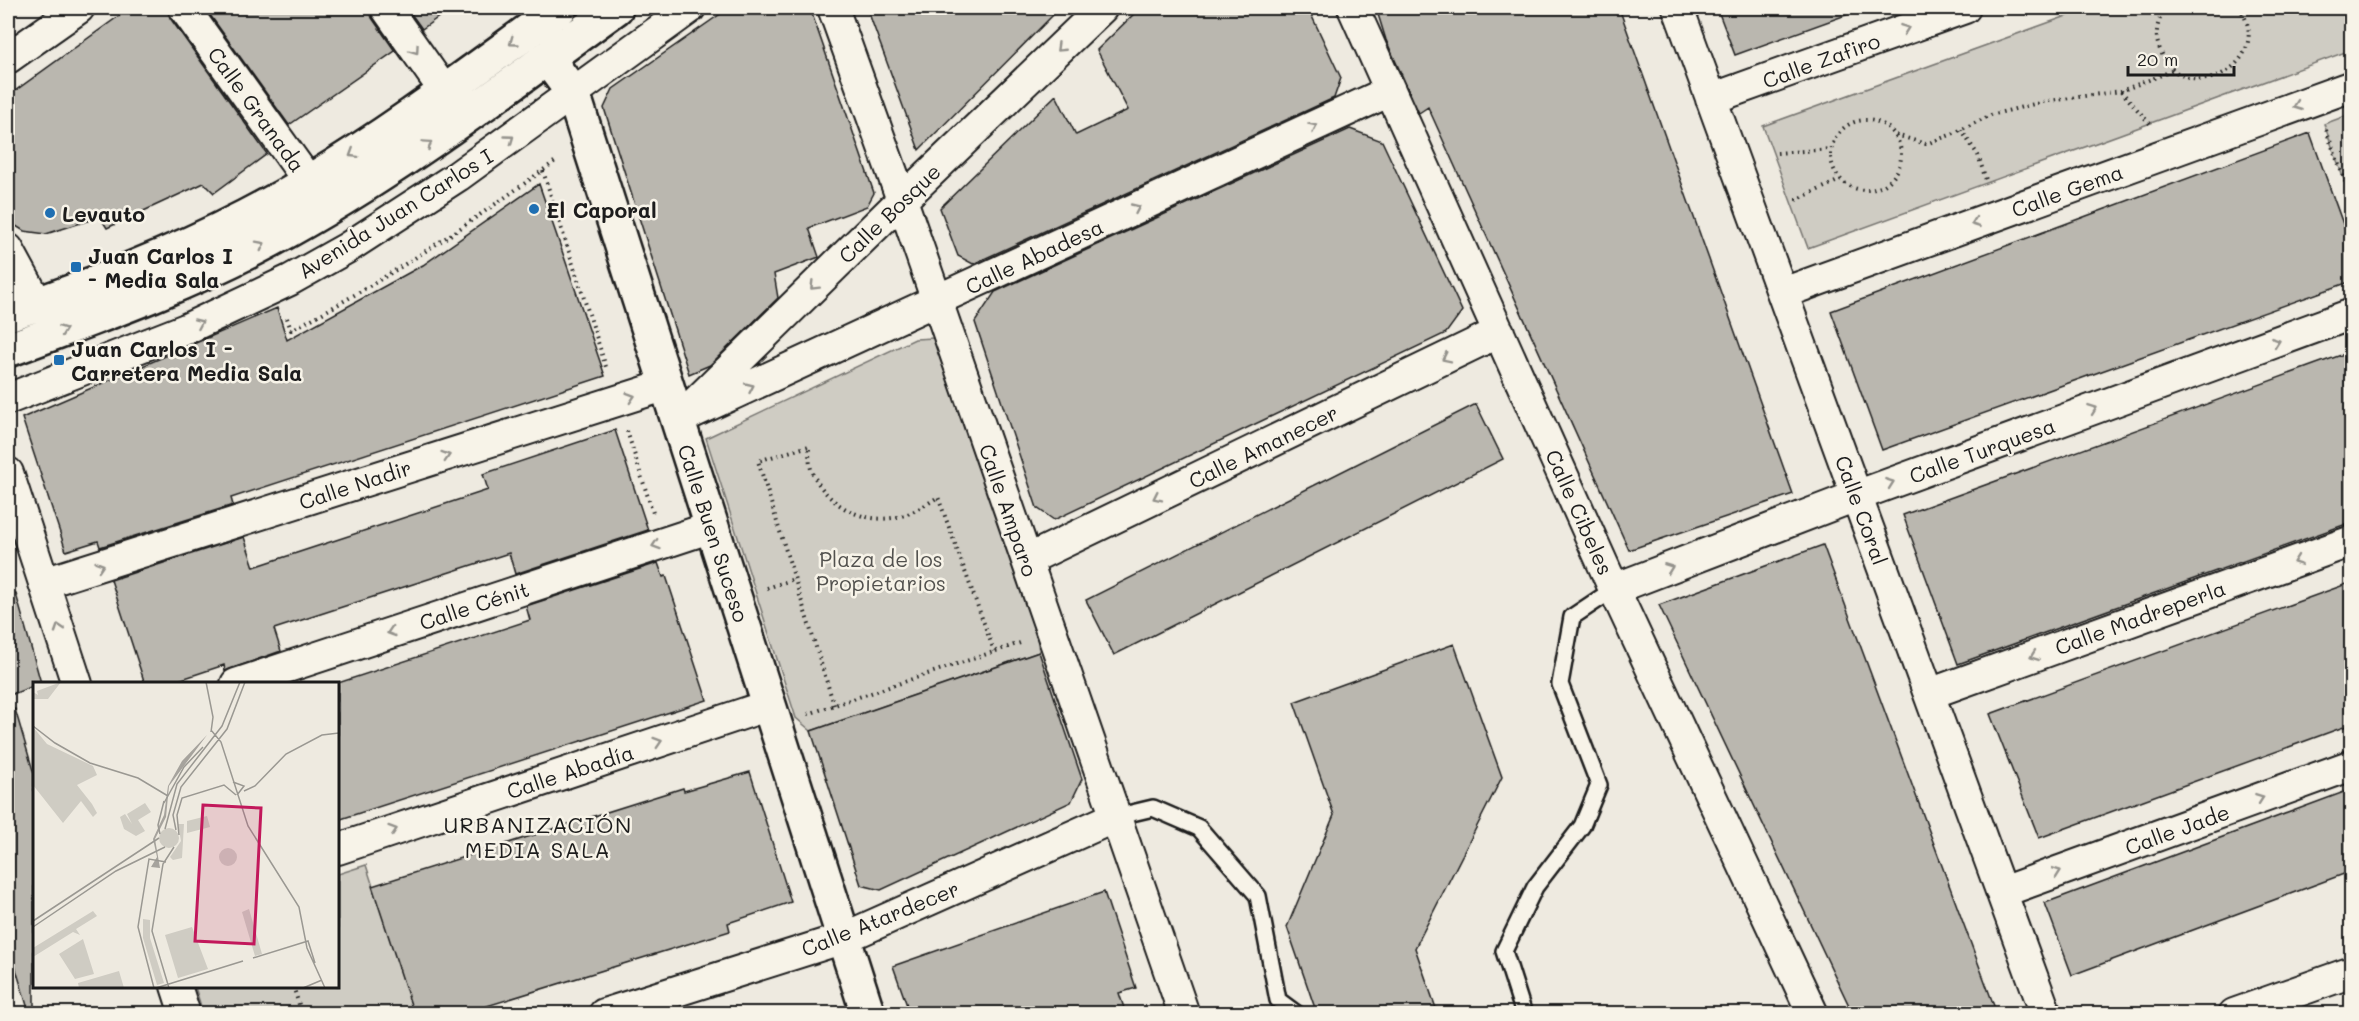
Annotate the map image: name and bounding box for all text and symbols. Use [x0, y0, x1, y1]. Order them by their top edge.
one-way arrow [1899, 24, 1910, 37]
street label: Calle Zafiro [1759, 26, 1883, 94]
one-way arrow [508, 35, 519, 46]
scale bar [2128, 39, 2234, 77]
street label: Calle Granada [202, 41, 312, 177]
one-way arrow [1056, 41, 1066, 52]
one-way arrow [408, 43, 419, 54]
text: 20 m [2137, 47, 2178, 71]
one-way arrow [2292, 99, 2302, 112]
one-way arrow [1307, 122, 1318, 134]
one-way arrow [504, 135, 515, 146]
one-way arrow [421, 140, 432, 151]
street label: Avenida Juan Carlos I [293, 142, 497, 284]
one-way arrow [349, 147, 359, 159]
street label: Calle Bosque [832, 157, 946, 269]
street label: Calle Gema [2008, 157, 2126, 223]
place label: El Caporal [546, 196, 657, 223]
place label: Levauto [62, 200, 145, 227]
marker: El Caporal [527, 202, 541, 216]
one-way arrow [1130, 204, 1141, 216]
marker: Levauto [43, 206, 57, 220]
street label: Calle Abadesa [961, 212, 1107, 300]
one-way arrow [1970, 216, 1981, 229]
one-way arrow [255, 241, 265, 252]
place label: Juan Carlos I - Media Sala [88, 242, 233, 293]
marker: Juan Carlos I - Media Sala [69, 260, 83, 274]
one-way arrow [811, 278, 822, 289]
one-way arrow [192, 319, 203, 331]
one-way arrow [57, 324, 67, 337]
place label: Juan Carlos I - Carretera Media Sala [71, 335, 302, 386]
one-way arrow [2270, 336, 2281, 349]
one-way arrow [1441, 350, 1452, 362]
marker: Juan Carlos I - Carretera Media Sala [52, 353, 66, 367]
one-way arrow [743, 382, 754, 394]
one-way arrow [625, 391, 636, 404]
street label: Calle Amanecer [1184, 398, 1342, 494]
one-way arrow [2087, 404, 2098, 416]
street label: Calle Turquesa [1905, 411, 2059, 489]
street label: Calle Amparo [974, 440, 1044, 580]
street label: Calle Buen Suceso [672, 441, 756, 625]
street label: Calle Cibeles [1540, 445, 1620, 579]
one-way arrow [440, 451, 451, 463]
street label: Calle Coral [1830, 451, 1894, 569]
street label: Calle Nadir [295, 453, 415, 515]
one-way arrow [1884, 478, 1895, 491]
one-way arrow [1152, 490, 1163, 502]
one-way arrow [651, 538, 662, 550]
park label: Plaza de los Propietarios [816, 545, 946, 596]
one-way arrow [2292, 553, 2302, 566]
one-way arrow [94, 560, 105, 573]
one-way arrow [1663, 563, 1674, 575]
street label: Calle Madreperla [2051, 574, 2229, 660]
street label: Calle Cénit [416, 575, 532, 635]
one-way arrow [53, 623, 66, 634]
one-way arrow [386, 625, 397, 638]
one-way arrow [2029, 649, 2040, 661]
inset map [33, 682, 339, 988]
one-way arrow [652, 737, 663, 750]
street label: Calle Abadía [503, 738, 637, 804]
one-way arrow [2254, 793, 2264, 806]
street label: Calle Jade [2121, 798, 2233, 860]
district label: URBANIZACIÓN MEDIA SALA [443, 810, 633, 864]
one-way arrow [387, 825, 398, 838]
one-way arrow [2051, 867, 2062, 880]
street label: Calle Atardecer [797, 874, 963, 962]

